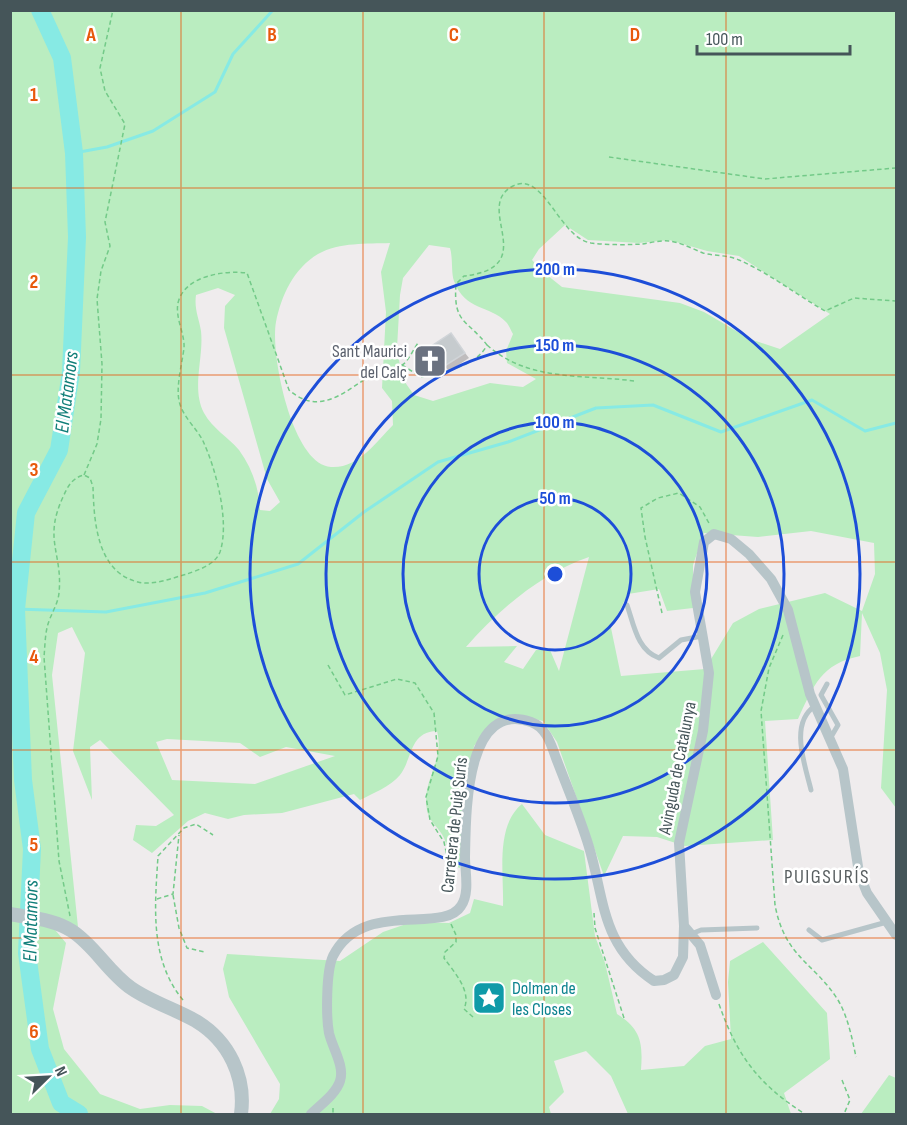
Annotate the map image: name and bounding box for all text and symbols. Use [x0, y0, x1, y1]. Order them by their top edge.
scale bar [697, 18, 850, 56]
text: A [85, 23, 96, 47]
text: B [267, 23, 277, 47]
text: C [449, 23, 459, 47]
text: D [630, 23, 640, 47]
text: 100 m [706, 29, 743, 50]
text: 1 [30, 83, 38, 107]
text: 200 m [535, 259, 575, 280]
text: 2 [30, 270, 38, 294]
text: 150 m [536, 335, 574, 356]
place label: Sant Maurici del Calç [332, 341, 407, 383]
church icon: Sant Maurici del Calç [412, 343, 448, 379]
water label: El Matamors [50, 350, 84, 434]
text: 100 m [536, 412, 575, 433]
text: 3 [30, 458, 39, 482]
text: 50 m [539, 488, 571, 509]
centre of rings [545, 564, 565, 584]
text: 4 [29, 645, 39, 669]
street label: Avinguda de Catalunya [654, 700, 701, 837]
street label: Carretera de Puig Surís [437, 756, 472, 894]
text: 5 [30, 833, 39, 857]
district label: PUIGSURÍS [784, 865, 870, 889]
water label: El Matamors [18, 880, 44, 962]
place label: Dolmen de les Closes [512, 978, 576, 1020]
place icon: Dolmen de les Closes [471, 980, 507, 1016]
text: 6 [29, 1020, 39, 1044]
north arrow [18, 1047, 78, 1107]
text: N [50, 1064, 71, 1079]

